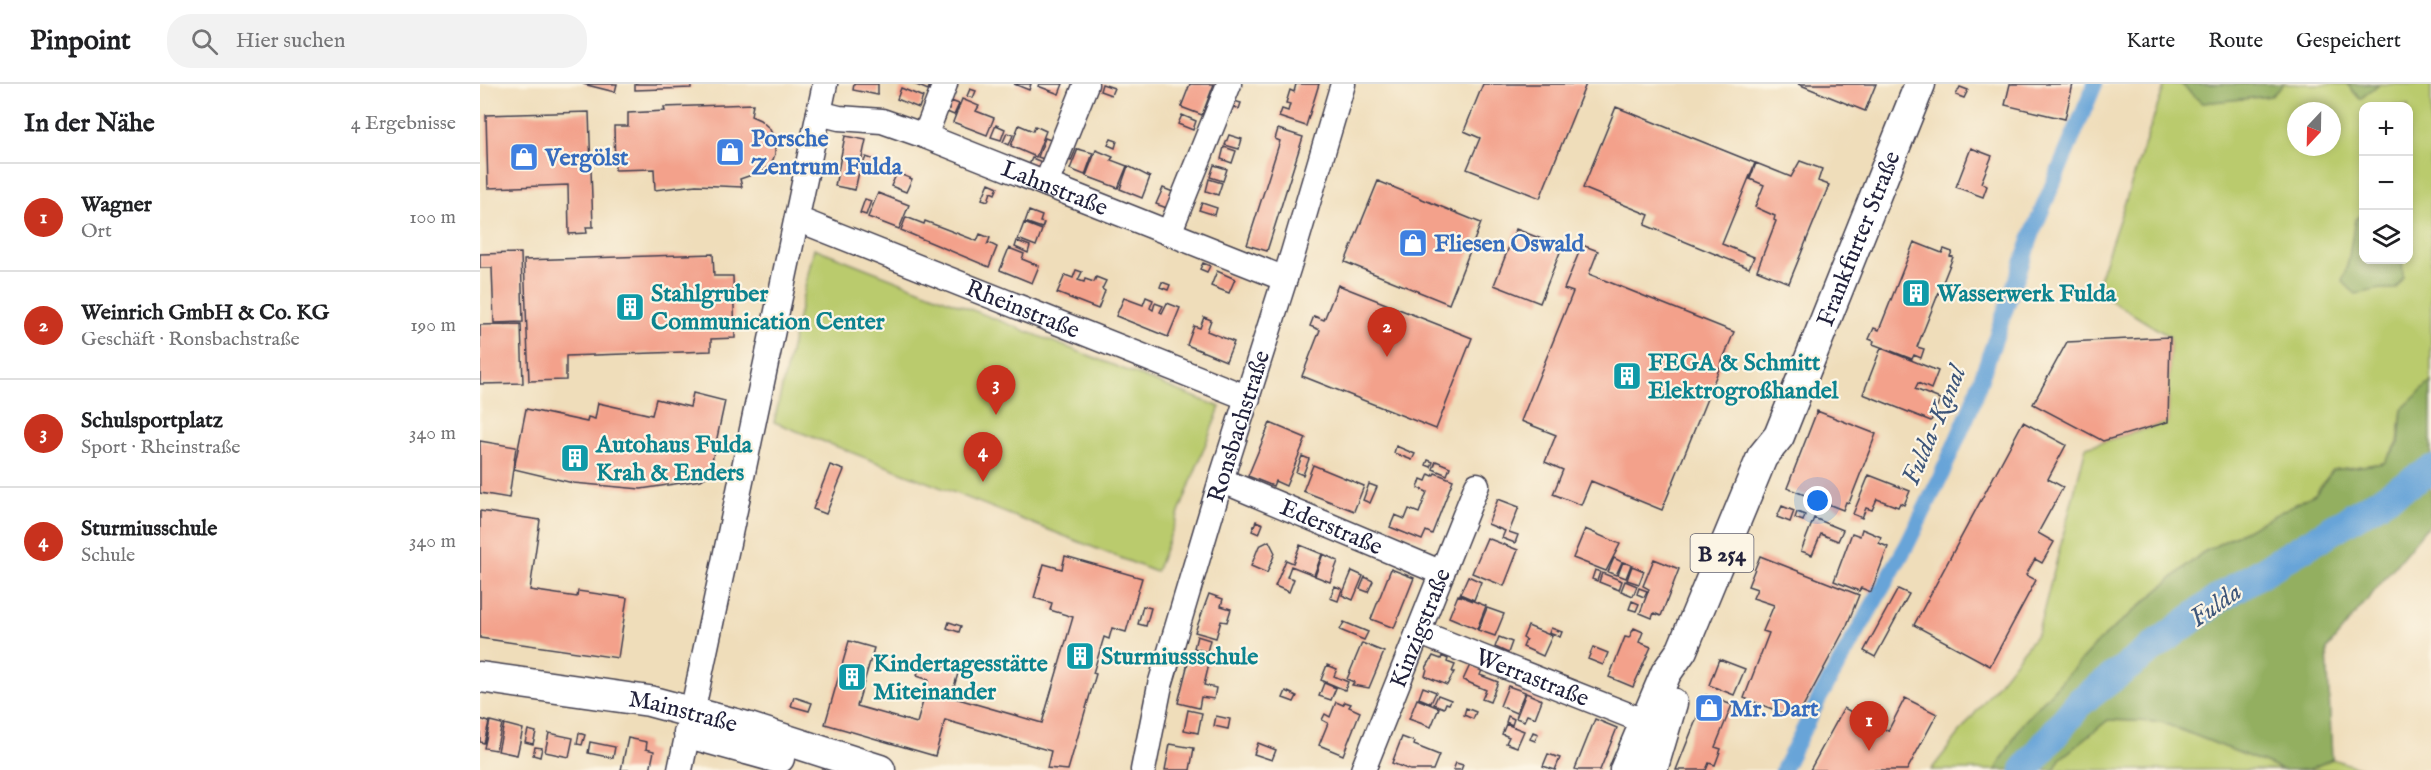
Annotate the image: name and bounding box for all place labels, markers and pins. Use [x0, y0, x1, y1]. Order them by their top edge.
place label: Porsche Zentrum Fulda [751, 124, 903, 183]
shop icon: Porsche Zentrum Fulda [714, 136, 746, 168]
shop icon: Vergölst [508, 141, 540, 173]
place label: Vergölst [544, 143, 629, 174]
shop icon: Fliesen Oswald [1397, 227, 1429, 259]
place label: Fliesen Oswald [1434, 229, 1586, 260]
building icon: Wasserwerk Fulda [1900, 277, 1932, 309]
place label: Stahlgruber Communication Center [651, 279, 885, 338]
place label: Wasserwerk Fulda [1936, 279, 2117, 310]
building icon: Stahlgruber Communication Center [614, 291, 646, 323]
pin: 2 [1368, 308, 1406, 357]
place label: FEGA & Schmitt Elektrogroßhandel [1648, 348, 1839, 407]
building icon: FEGA & Schmitt Elektrogroßhandel [1611, 360, 1643, 392]
pin: 3 [976, 366, 1016, 415]
place label: Autohaus Fulda Krah & Enders [595, 430, 753, 489]
pin: 4 [964, 432, 1002, 482]
building icon: Autohaus Fulda Krah & Enders [559, 442, 591, 474]
building icon: Sturmiussschule [1064, 640, 1096, 672]
place label: Sturmiussschule [1101, 642, 1258, 673]
place label: Kindertagesstätte Miteinander [873, 649, 1048, 708]
building icon: Kindertagesstätte Miteinander [836, 661, 868, 693]
shop icon: Mr. Dart [1693, 692, 1725, 724]
place label: Mr. Dart [1730, 694, 1819, 725]
pin: 1 [1850, 702, 1888, 751]

